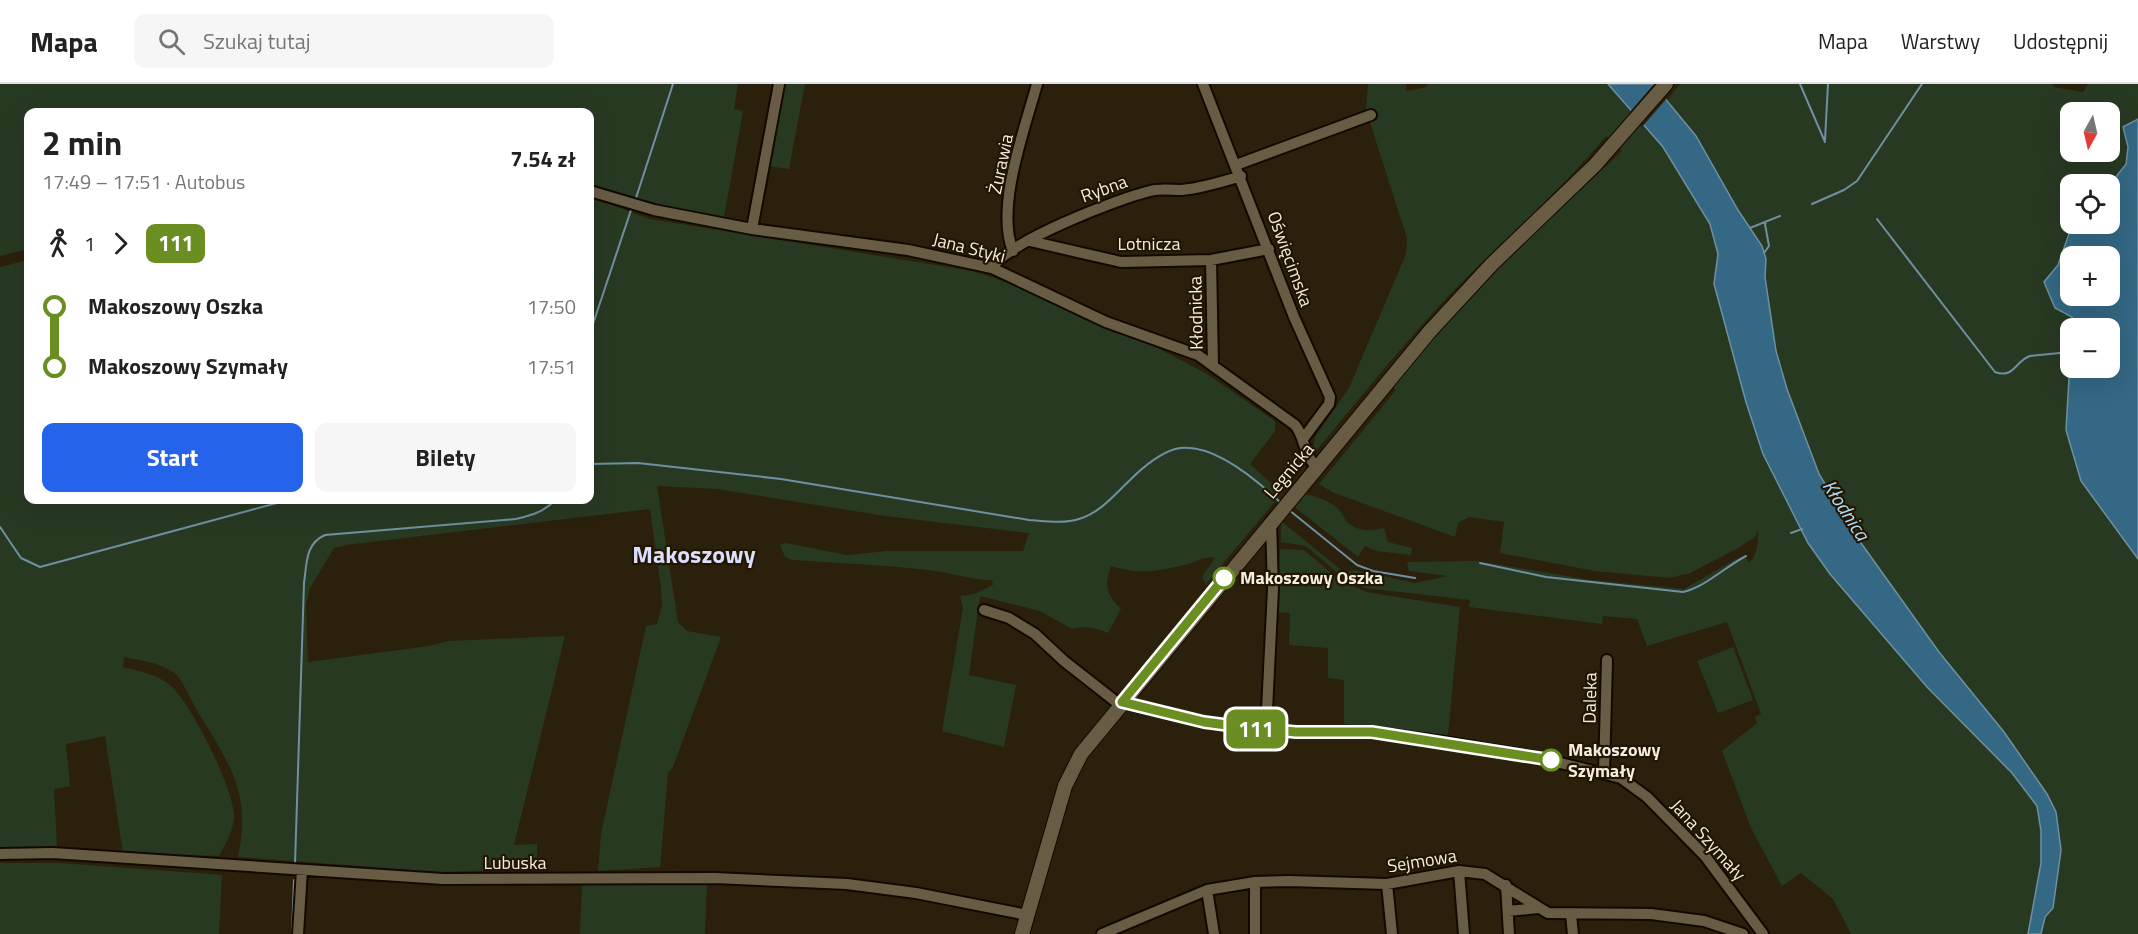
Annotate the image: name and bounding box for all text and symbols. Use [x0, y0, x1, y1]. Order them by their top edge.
search box [134, 14, 554, 68]
text: Mapa [30, 20, 98, 63]
text: Szukaj tutaj [203, 24, 311, 58]
icon: search [155, 25, 188, 58]
text: Mapa [1818, 25, 1868, 57]
text: Warstwy [1901, 25, 1980, 57]
text: Udostępnij [2013, 25, 2108, 57]
north arrow [2060, 102, 2120, 162]
map controls [2060, 102, 2120, 378]
text: 2 min [42, 118, 122, 168]
street label: Żurawia [981, 131, 1020, 197]
text: 7.54 zł [510, 142, 576, 176]
text: 17:49 – 17:51 · Autobus [42, 166, 245, 197]
street label: Rybna [1077, 168, 1131, 209]
button: locate [2060, 174, 2120, 234]
street label: Oświęcimska [1261, 207, 1320, 310]
street label: Jana Styki [930, 225, 1008, 270]
icon: walk [42, 227, 75, 260]
icon: forward [104, 227, 137, 260]
text: 111 [158, 227, 193, 259]
text: 1 [84, 228, 95, 259]
street label: Lotnicza [1118, 230, 1180, 257]
button: + [2060, 246, 2120, 306]
street label: Kłodnicka [1181, 276, 1210, 350]
text: Makoszowy Oszka [88, 289, 263, 323]
text: 17:50 [527, 291, 576, 322]
button: − [2060, 318, 2120, 378]
text: Makoszowy Szymały [88, 349, 288, 383]
text: 17:51 [527, 351, 576, 382]
button: Start [42, 423, 303, 492]
button: Bilety [315, 423, 576, 492]
street label: Legnicka [1257, 437, 1320, 505]
water label: Kłodnica [1815, 473, 1878, 547]
district label: Makoszowy [632, 536, 756, 572]
place label: Makoszowy Oszka [1240, 564, 1383, 591]
marker: Makoszowy Oszka [1213, 567, 1235, 589]
street label: Daleka [1576, 672, 1603, 724]
line badge: 111 [1222, 710, 1290, 748]
text: 111 [1238, 713, 1274, 745]
place label: Makoszowy Szymały [1568, 736, 1660, 784]
marker: Makoszowy Szymały [1540, 749, 1562, 771]
street label: Jana Szymały [1664, 793, 1753, 887]
street label: Sejmowa [1385, 842, 1459, 879]
street label: Lubuska [483, 849, 547, 876]

